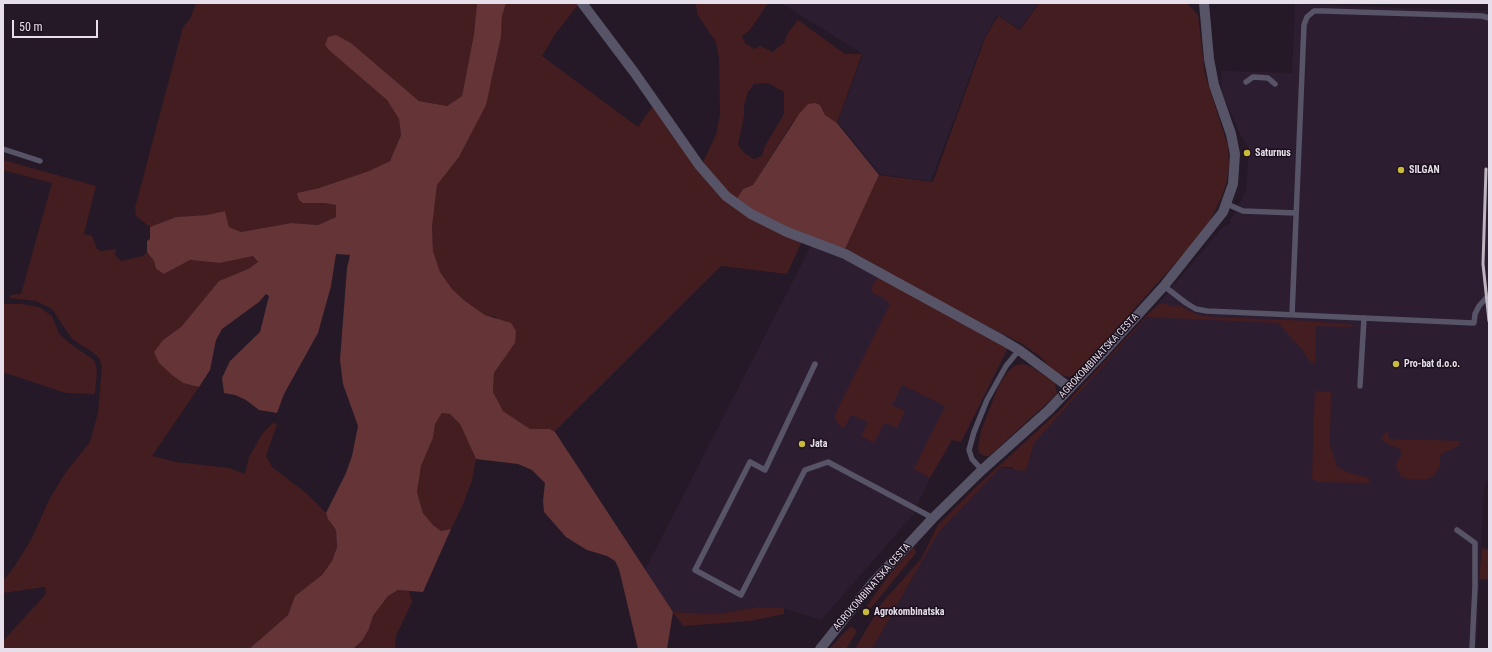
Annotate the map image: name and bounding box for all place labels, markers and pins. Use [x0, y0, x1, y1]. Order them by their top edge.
place label: Saturnus [1255, 147, 1291, 159]
marker: Saturnus [1242, 148, 1252, 158]
place label: SILGAN [1409, 164, 1440, 176]
marker: SILGAN [1396, 165, 1406, 175]
place label: Pro-bat d.o.o. [1404, 358, 1460, 370]
marker: Pro-bat d.o.o. [1391, 359, 1401, 369]
place label: Jata [810, 438, 827, 450]
marker: Jata [797, 439, 807, 449]
place label: Agrokombinatska [874, 606, 944, 618]
marker: Agrokombinatska [861, 607, 871, 617]

